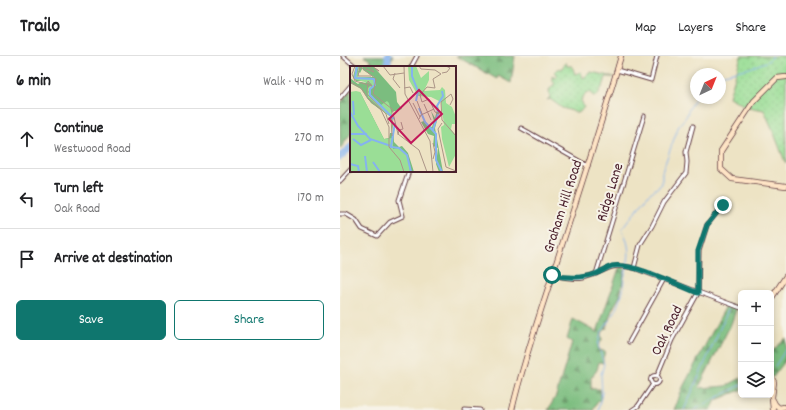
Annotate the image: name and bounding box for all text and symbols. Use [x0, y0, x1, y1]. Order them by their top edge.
text: Trailo [20, 14, 60, 41]
text: Map [635, 18, 656, 38]
text: Layers [678, 18, 713, 38]
text: Share [735, 18, 766, 38]
inset map [350, 66, 456, 172]
north arrow [690, 68, 726, 104]
text: 6 min [16, 70, 51, 94]
text: Walk · 440 m [263, 73, 324, 92]
text: Continue [54, 118, 103, 140]
icon: ahead [16, 128, 38, 150]
text: 270 m [294, 129, 324, 148]
text: Westwood Road [54, 140, 131, 159]
street label: Graham Hill Road [538, 157, 589, 256]
street label: Ridge Lane [592, 160, 630, 225]
text: Turn left [54, 178, 103, 200]
icon: left [16, 188, 38, 210]
text: 170 m [297, 189, 324, 208]
route end [714, 196, 732, 214]
text: Oak Road [54, 200, 100, 219]
icon: arrive [16, 248, 38, 270]
text: Arrive at destination [54, 248, 172, 270]
route start [543, 266, 561, 284]
map controls [738, 290, 774, 398]
button: + [738, 290, 774, 326]
button: Save [16, 300, 166, 340]
button: Share [174, 300, 324, 340]
street label: Oak Road [646, 302, 689, 360]
button: − [738, 326, 774, 362]
button: layers [738, 362, 774, 398]

